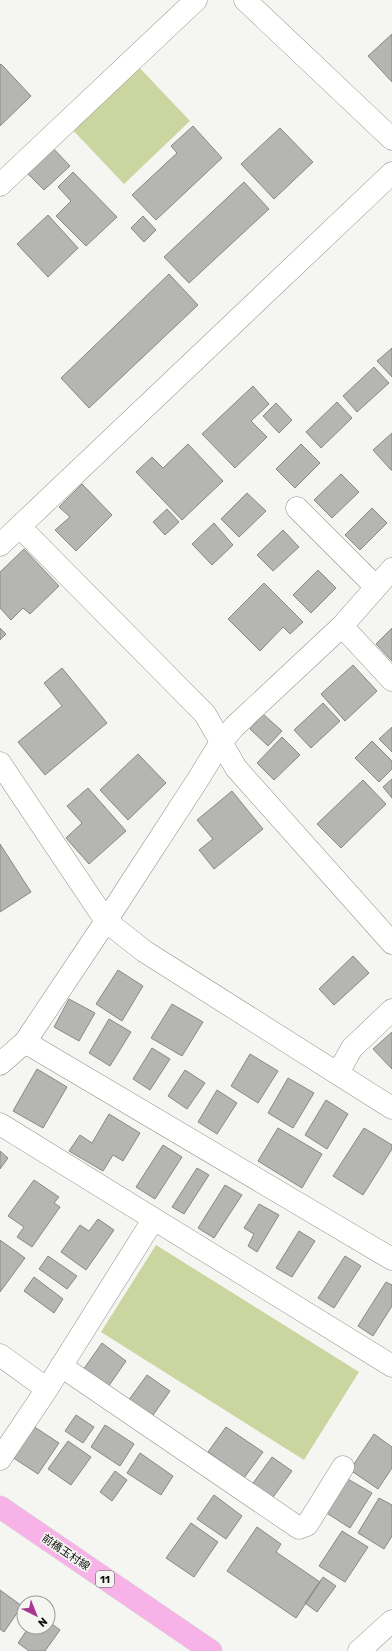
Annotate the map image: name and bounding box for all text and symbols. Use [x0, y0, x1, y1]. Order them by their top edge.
street label: 前橋玉村線 [39, 1532, 92, 1573]
road number: 11 [96, 1571, 114, 1587]
north arrow [16, 1595, 56, 1635]
text: N [35, 1614, 50, 1629]

